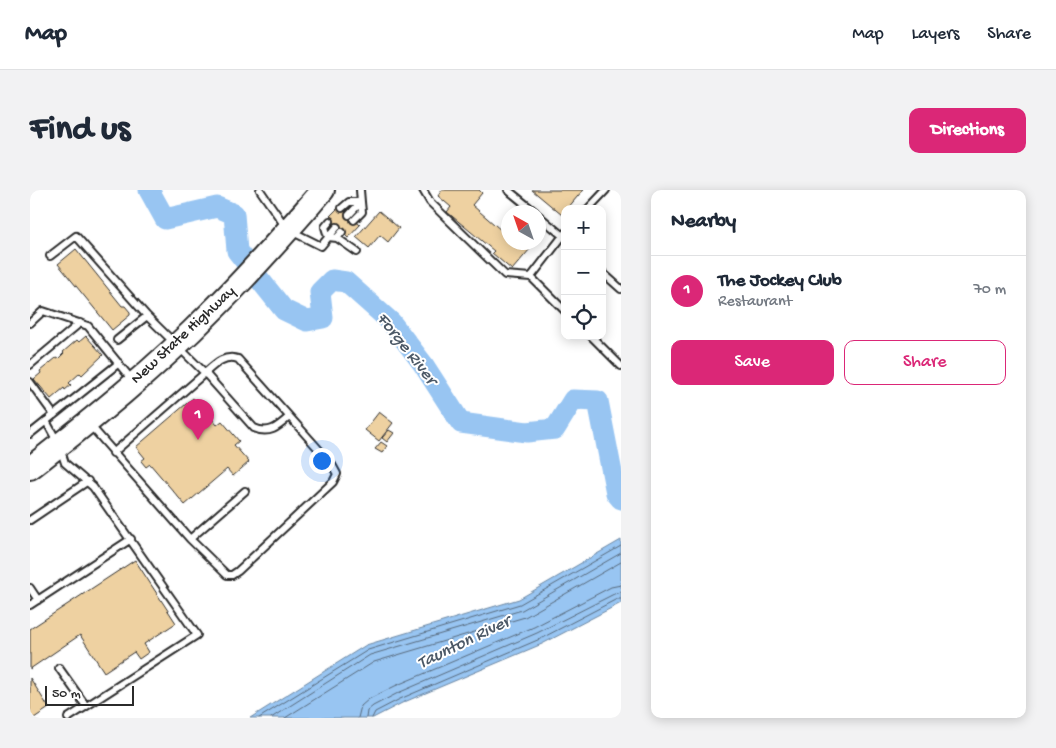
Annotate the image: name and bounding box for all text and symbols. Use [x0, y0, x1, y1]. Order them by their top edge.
text: Map [25, 20, 67, 49]
text: Map [852, 24, 884, 45]
text: Layers [912, 24, 959, 45]
text: Share [987, 24, 1031, 45]
button: Directions [909, 108, 1026, 153]
text: Find us [30, 110, 130, 151]
north arrow [501, 205, 546, 250]
map controls [561, 205, 606, 340]
button: + [561, 205, 606, 250]
text: Nearby [671, 210, 736, 235]
button: − [561, 250, 606, 295]
text: The Jockey Club [718, 270, 842, 293]
text: 1 [684, 281, 690, 300]
text: 70 m [973, 281, 1006, 300]
street label: New State Highway [128, 283, 240, 389]
text: Restaurant [718, 293, 792, 312]
button: locate [561, 295, 606, 340]
water label: Forge River [371, 309, 443, 392]
button: Save [671, 340, 834, 385]
button: Share [844, 340, 1006, 385]
pin: 1 [182, 399, 214, 440]
your location [309, 448, 335, 474]
water label: Taunton River [414, 610, 517, 674]
scale bar [45, 683, 134, 706]
text: 50 m [52, 686, 81, 703]

